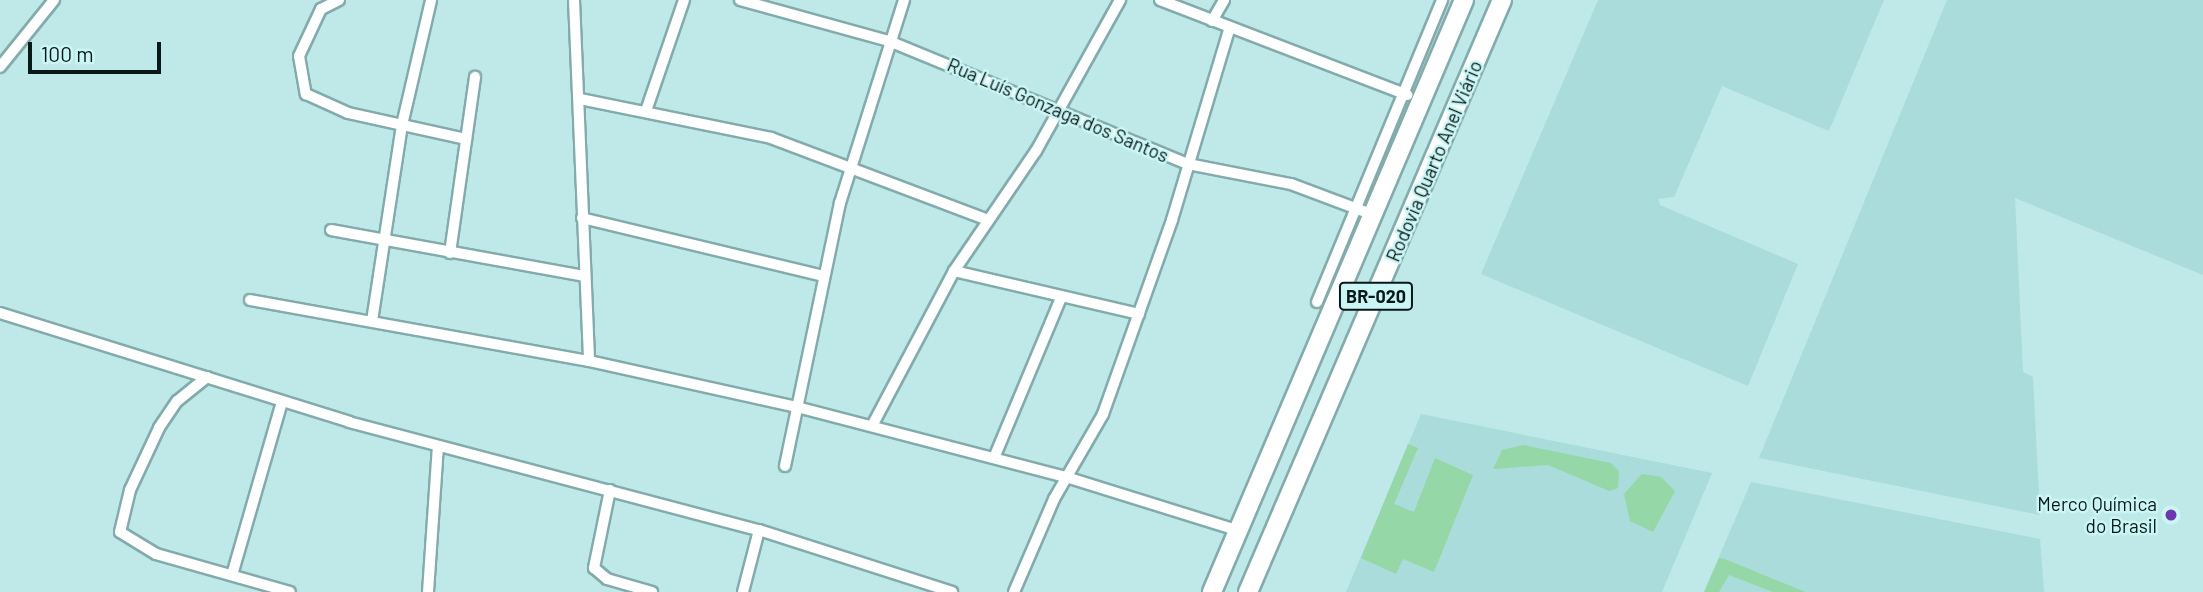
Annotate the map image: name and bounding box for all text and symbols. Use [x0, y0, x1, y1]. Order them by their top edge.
scale bar [32, 28, 164, 72]
text: 100 m [41, 41, 94, 66]
street label: Rua Luís Gonzaga dos Santos [944, 53, 1172, 167]
street label: Rodovia Quarto Anel Viário [1381, 57, 1487, 265]
road number: BR-020 [1338, 282, 1414, 310]
place label: Merco Química do Brasil [2037, 493, 2157, 537]
marker: Merco Química do Brasil [2163, 507, 2179, 523]

